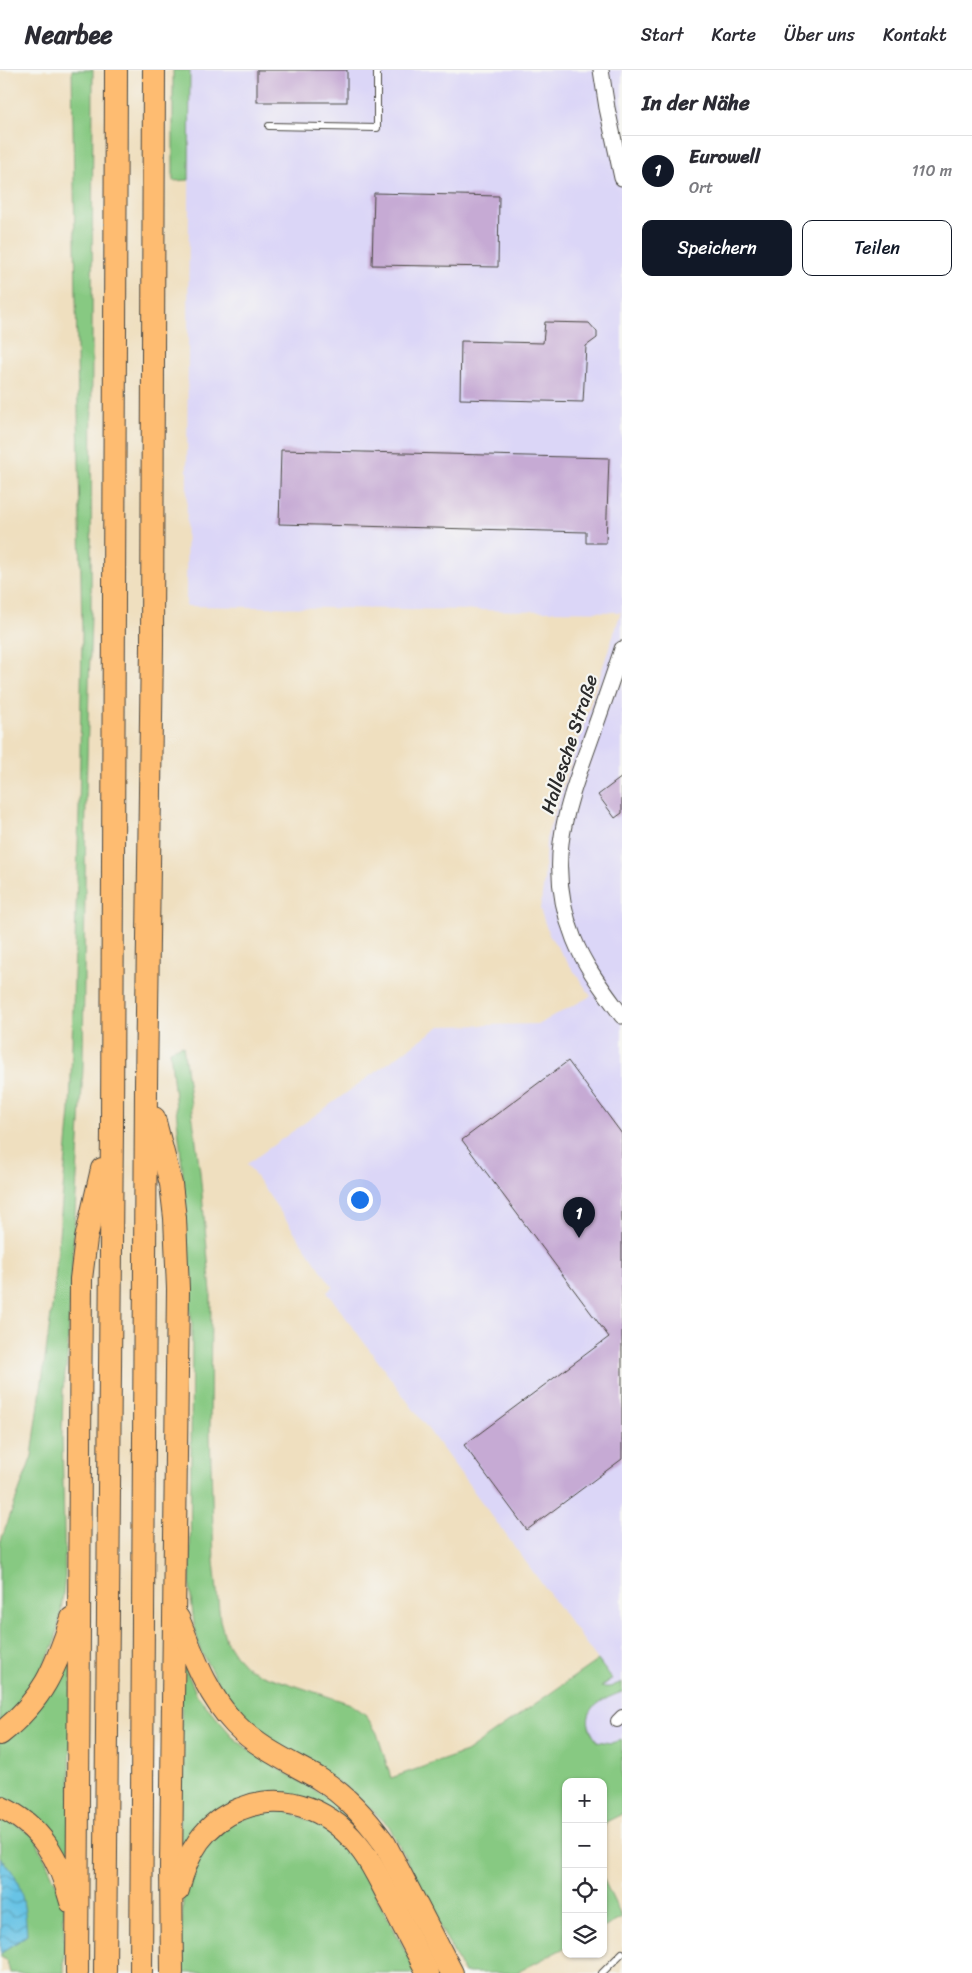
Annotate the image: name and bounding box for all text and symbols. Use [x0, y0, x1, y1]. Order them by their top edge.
text: Nearbee [25, 14, 113, 56]
text: Start [641, 19, 684, 51]
text: Karte [712, 19, 756, 51]
text: Über uns [784, 19, 855, 51]
text: Kontakt [883, 19, 947, 51]
text: In der Nähe [642, 84, 750, 122]
text: Eurowell [689, 140, 760, 173]
text: 1 [655, 156, 661, 185]
text: 110 m [912, 156, 952, 185]
text: Ort [689, 173, 713, 202]
button: Speichern [642, 220, 792, 276]
button: Teilen [802, 220, 952, 276]
street label: Hallesche Straße [531, 670, 607, 818]
your location [347, 1187, 373, 1213]
pin: 1 [563, 1197, 595, 1238]
map controls [562, 1778, 607, 1958]
button: + [562, 1778, 607, 1823]
button: − [562, 1823, 607, 1868]
button: locate [562, 1868, 607, 1913]
button: layers [562, 1913, 607, 1958]

